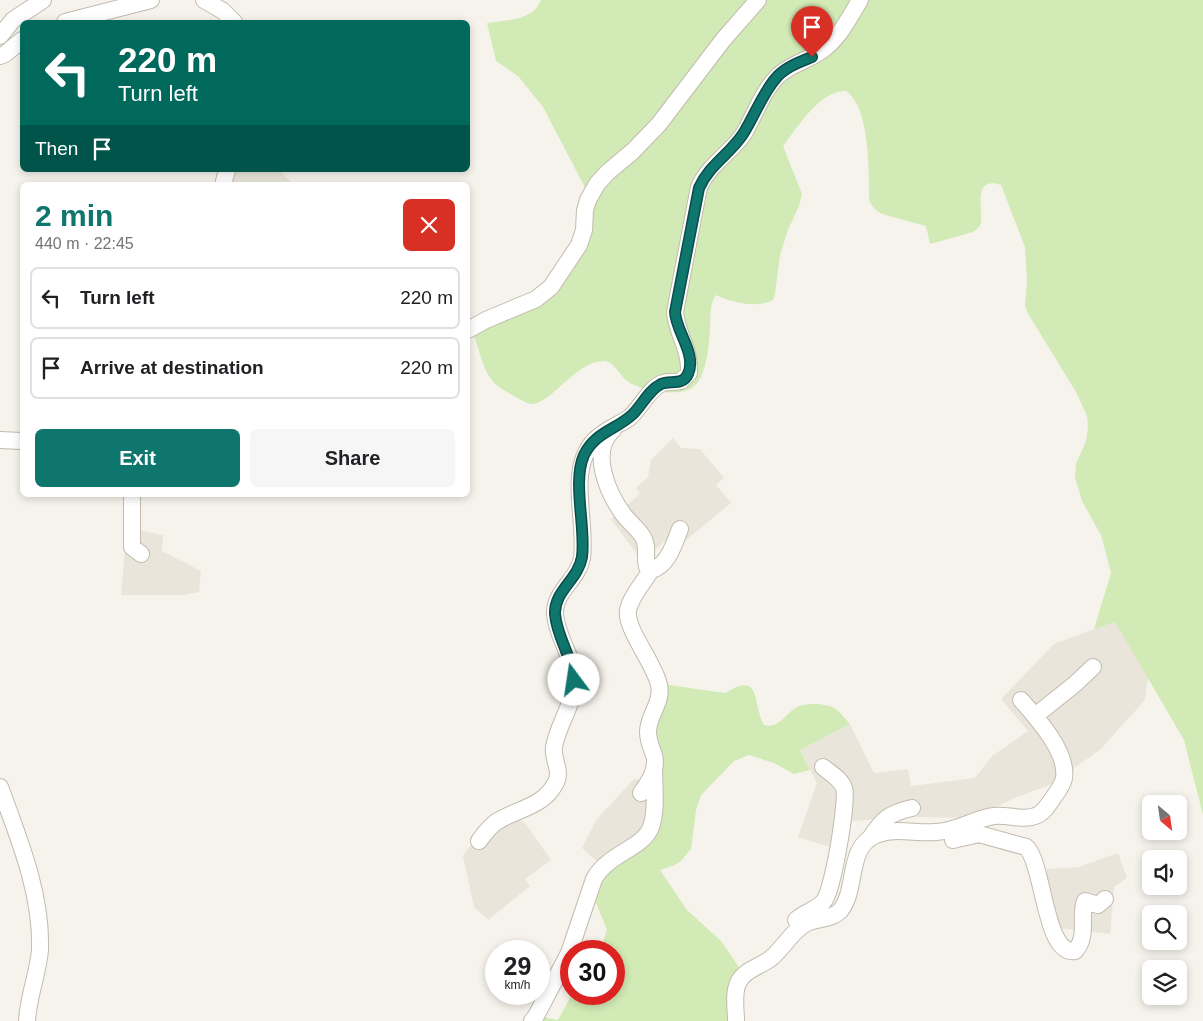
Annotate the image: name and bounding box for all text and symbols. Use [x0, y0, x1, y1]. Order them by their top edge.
pin [791, 6, 833, 57]
icon: arrive [798, 13, 826, 41]
icon: left [35, 40, 100, 105]
text: 220 m [118, 40, 217, 79]
text: Turn left [118, 81, 198, 106]
icon: arrive [88, 135, 116, 163]
text: Then [35, 138, 78, 159]
text: 2 min [35, 199, 113, 232]
button: close [403, 199, 455, 251]
text: 440 m · 22:45 [35, 235, 134, 252]
icon: left [37, 284, 65, 312]
text: Turn left [80, 287, 155, 308]
text: 220 m [400, 287, 453, 308]
icon: arrive [37, 354, 65, 382]
text: Arrive at destination [80, 357, 264, 378]
text: 220 m [400, 357, 453, 378]
button: Exit [35, 429, 240, 487]
button: Share [250, 429, 455, 487]
position arrow [547, 653, 599, 705]
north arrow [1142, 795, 1188, 840]
map controls [1142, 795, 1187, 1005]
button: sound [1142, 850, 1187, 895]
button: search [1142, 905, 1187, 950]
speed limit sign: 30 [560, 940, 625, 1005]
text: 29 [504, 952, 531, 980]
button: layers [1142, 960, 1187, 1005]
text: km/h [504, 978, 531, 992]

